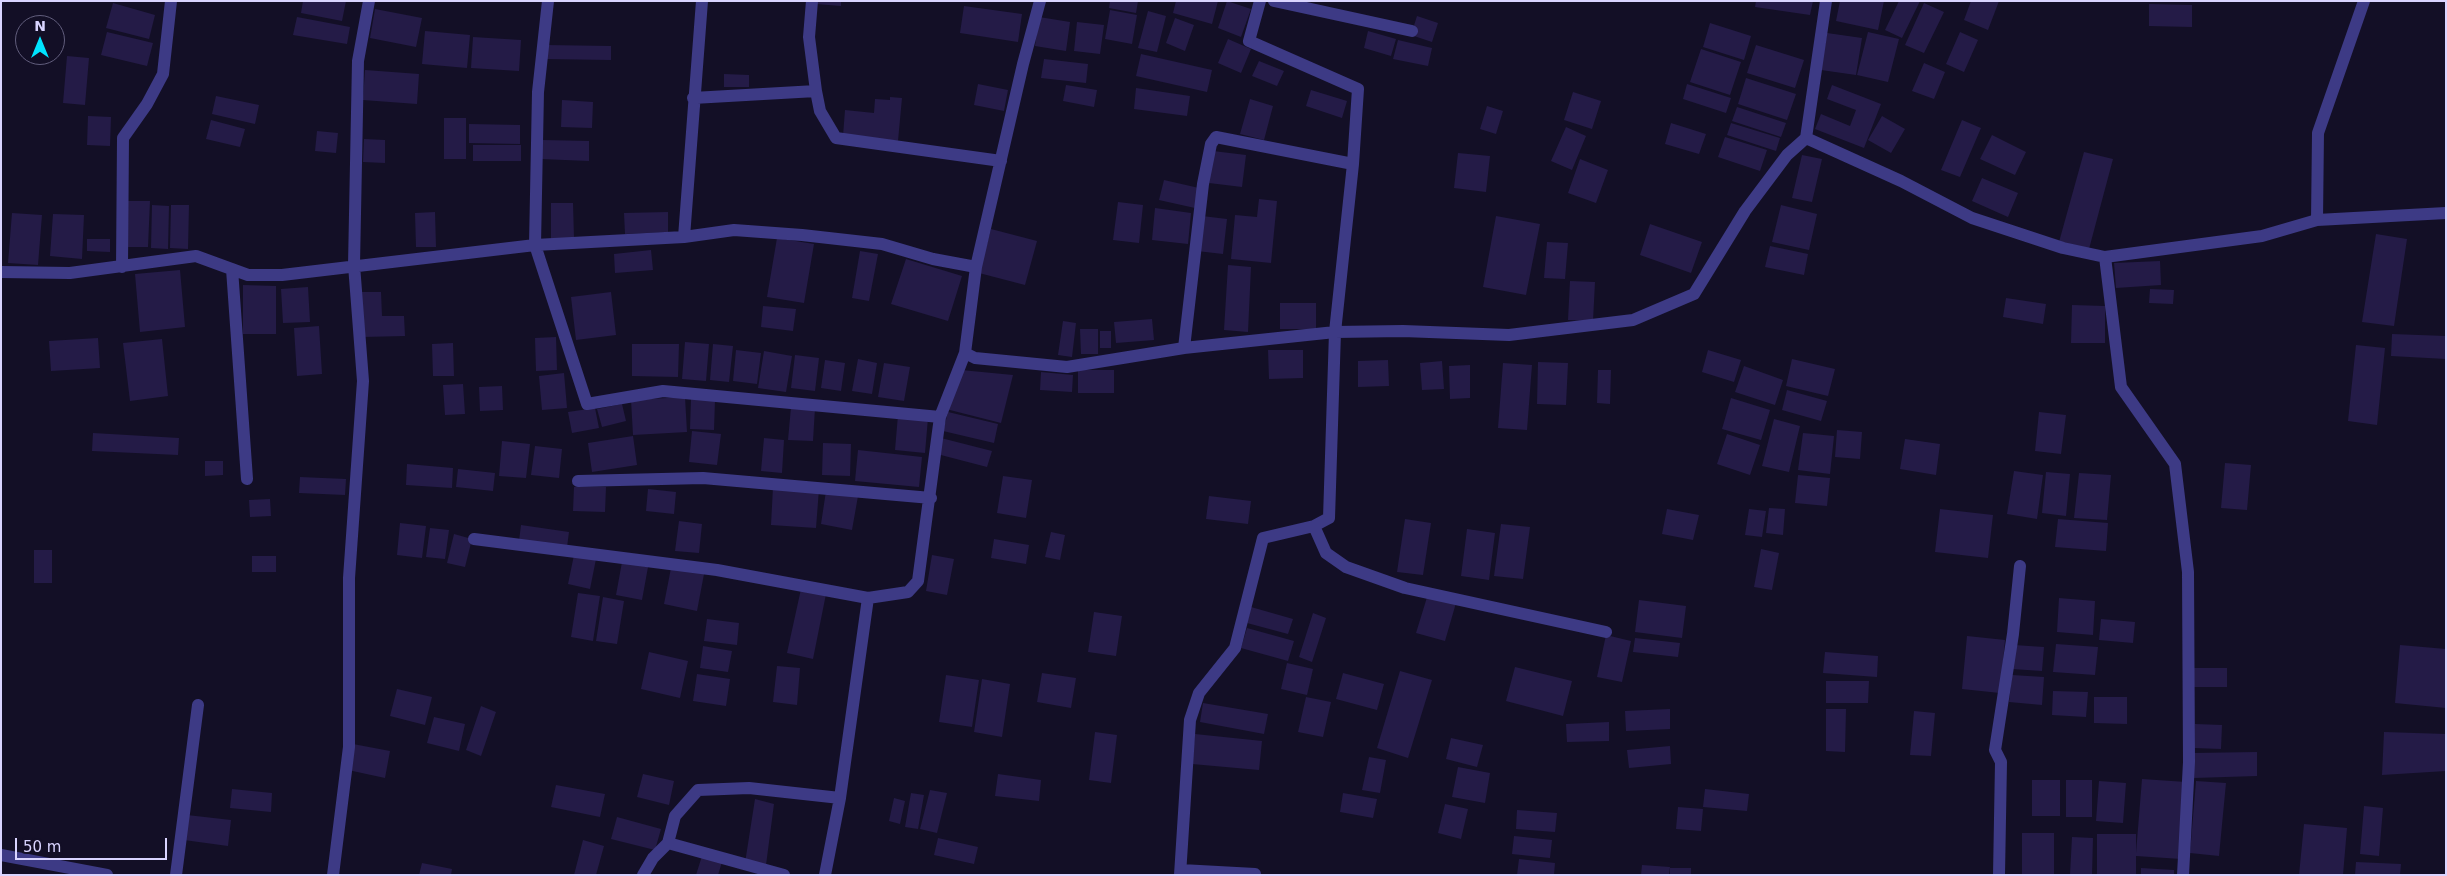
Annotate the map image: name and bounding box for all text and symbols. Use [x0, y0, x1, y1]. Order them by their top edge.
north arrow [15, 15, 65, 65]
text: N [34, 18, 46, 34]
scale bar [18, 828, 170, 860]
text: 50 m [23, 838, 61, 856]

